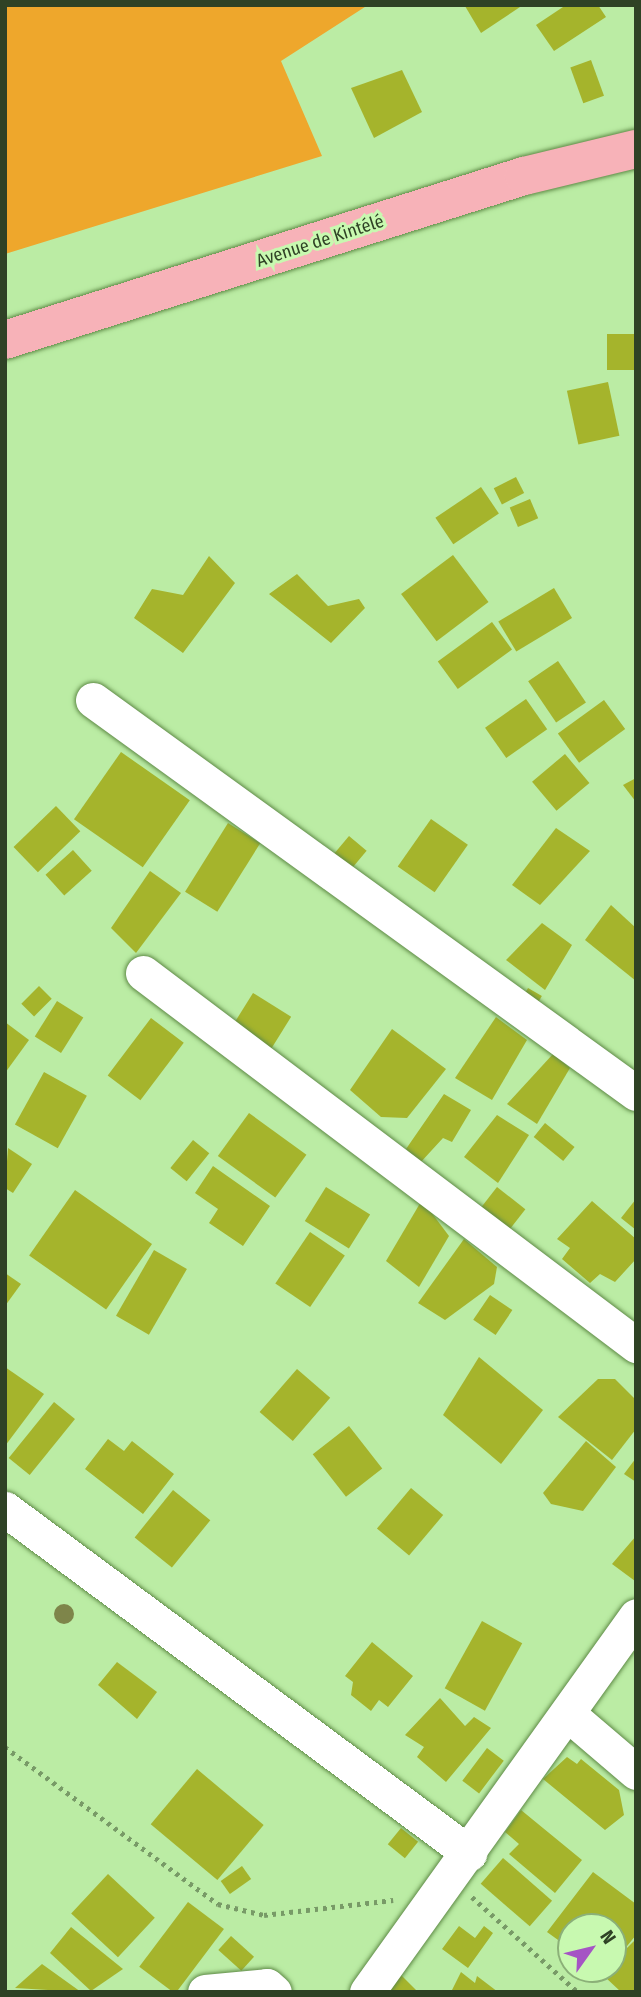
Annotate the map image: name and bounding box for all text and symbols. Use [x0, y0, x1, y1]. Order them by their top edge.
street label: Avenue de Kintélé [254, 210, 386, 272]
north arrow [557, 1913, 627, 1983]
text: N [595, 1926, 621, 1948]

